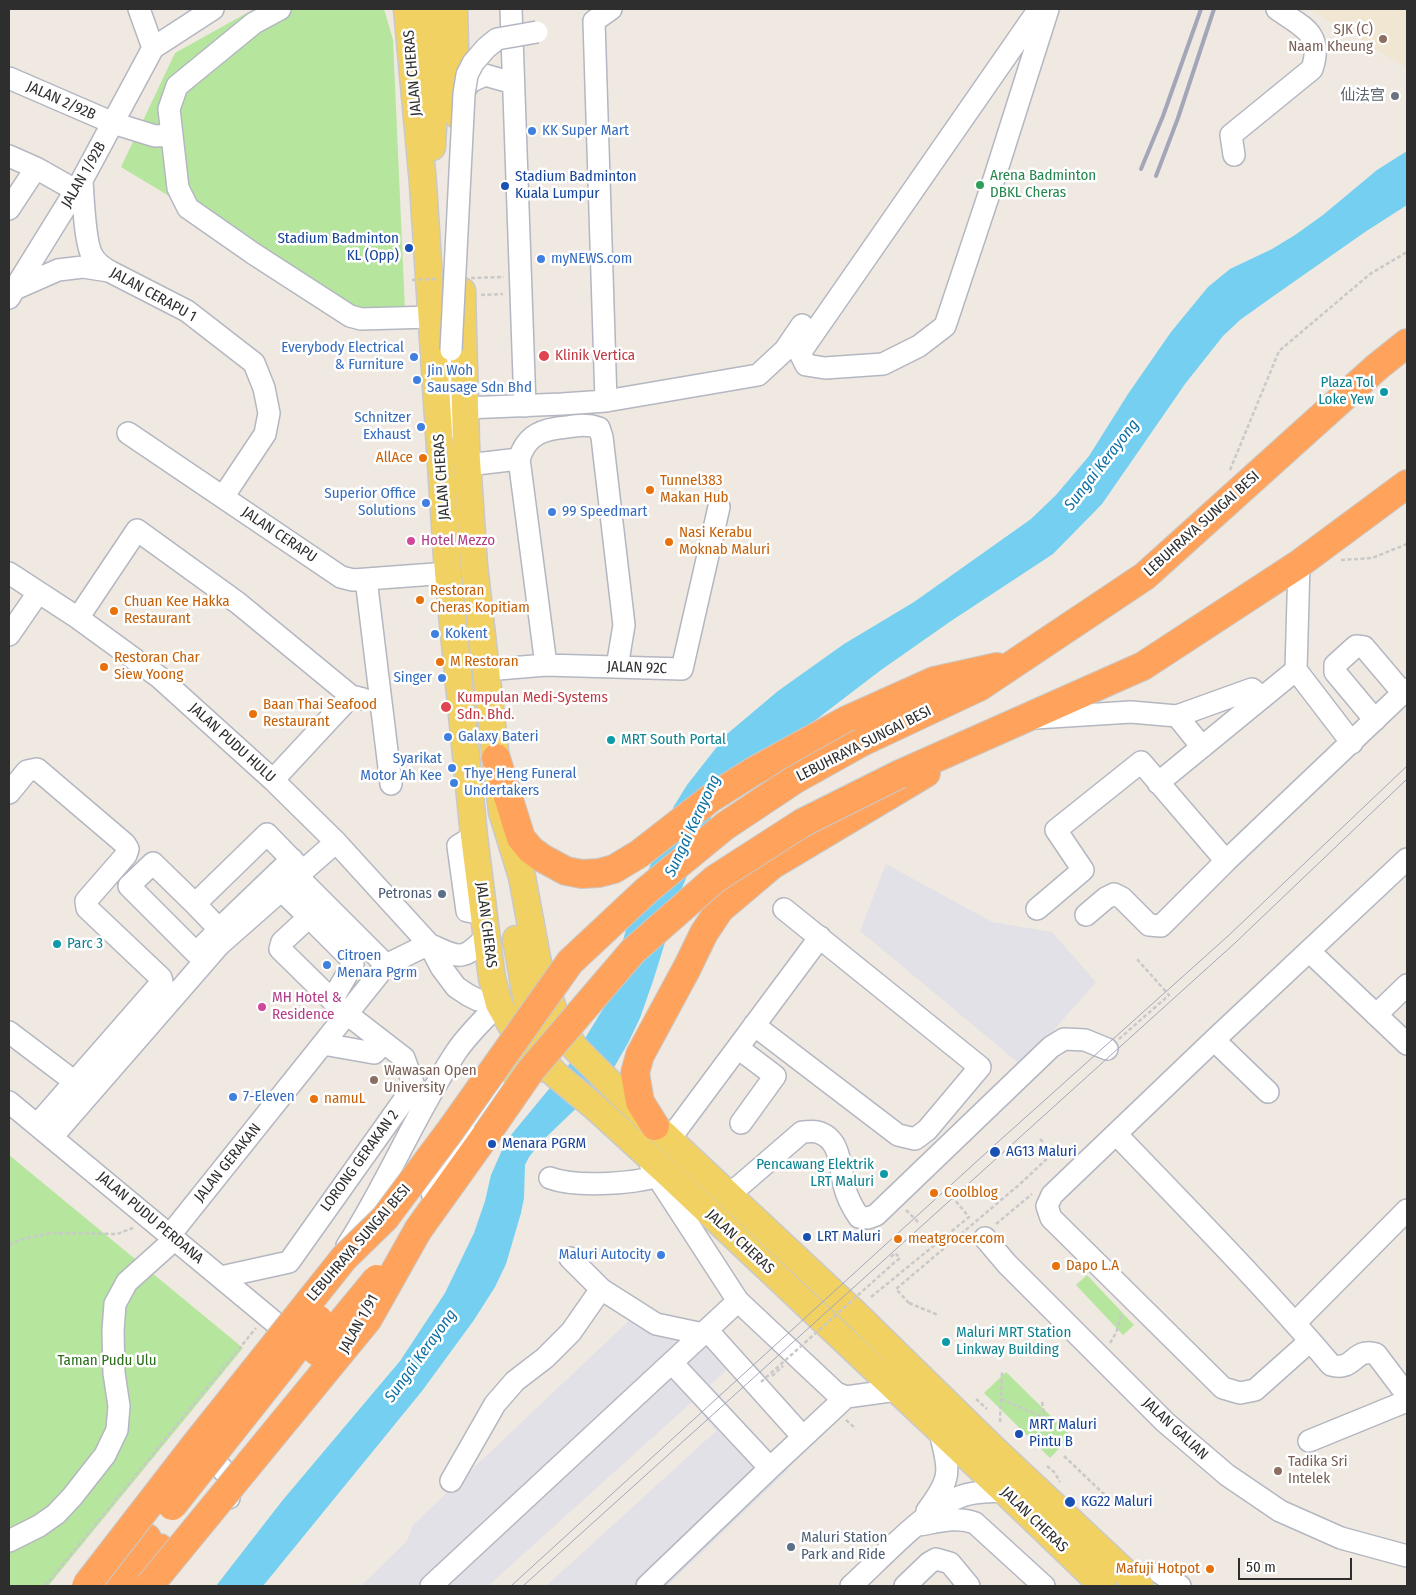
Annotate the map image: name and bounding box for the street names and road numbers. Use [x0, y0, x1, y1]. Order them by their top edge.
street label: JALAN CHERAS [400, 29, 426, 117]
street label: JALAN 2/92B [24, 78, 98, 124]
street label: JALAN 1/92B [58, 139, 110, 211]
street label: JALAN CERAPU 1 [107, 264, 199, 326]
street label: JALAN CHERAS [430, 433, 454, 521]
street label: LEBUHRAYA SUNGAI BESI [1141, 467, 1263, 581]
street label: JALAN CERAPU [238, 503, 320, 567]
street label: JALAN 92C [607, 658, 667, 678]
street label: JALAN PUDU HULU [185, 700, 279, 786]
street label: LEBUHRAYA SUNGAI BESI [794, 702, 934, 786]
street label: JALAN CHERAS [472, 881, 500, 969]
street label: LORONG GERAKAN 2 [317, 1107, 403, 1215]
street label: JALAN GERAKAN [191, 1120, 265, 1206]
street label: JALAN PUDU PERDANA [93, 1168, 207, 1268]
street label: LEBUHRAYA SUNGAI BESI [303, 1181, 415, 1305]
street label: JALAN CHERAS [702, 1206, 778, 1278]
street label: JALAN 1/91 [336, 1292, 382, 1356]
street label: JALAN GALIAN [1138, 1394, 1212, 1464]
street label: JALAN CHERAS [997, 1484, 1071, 1556]

